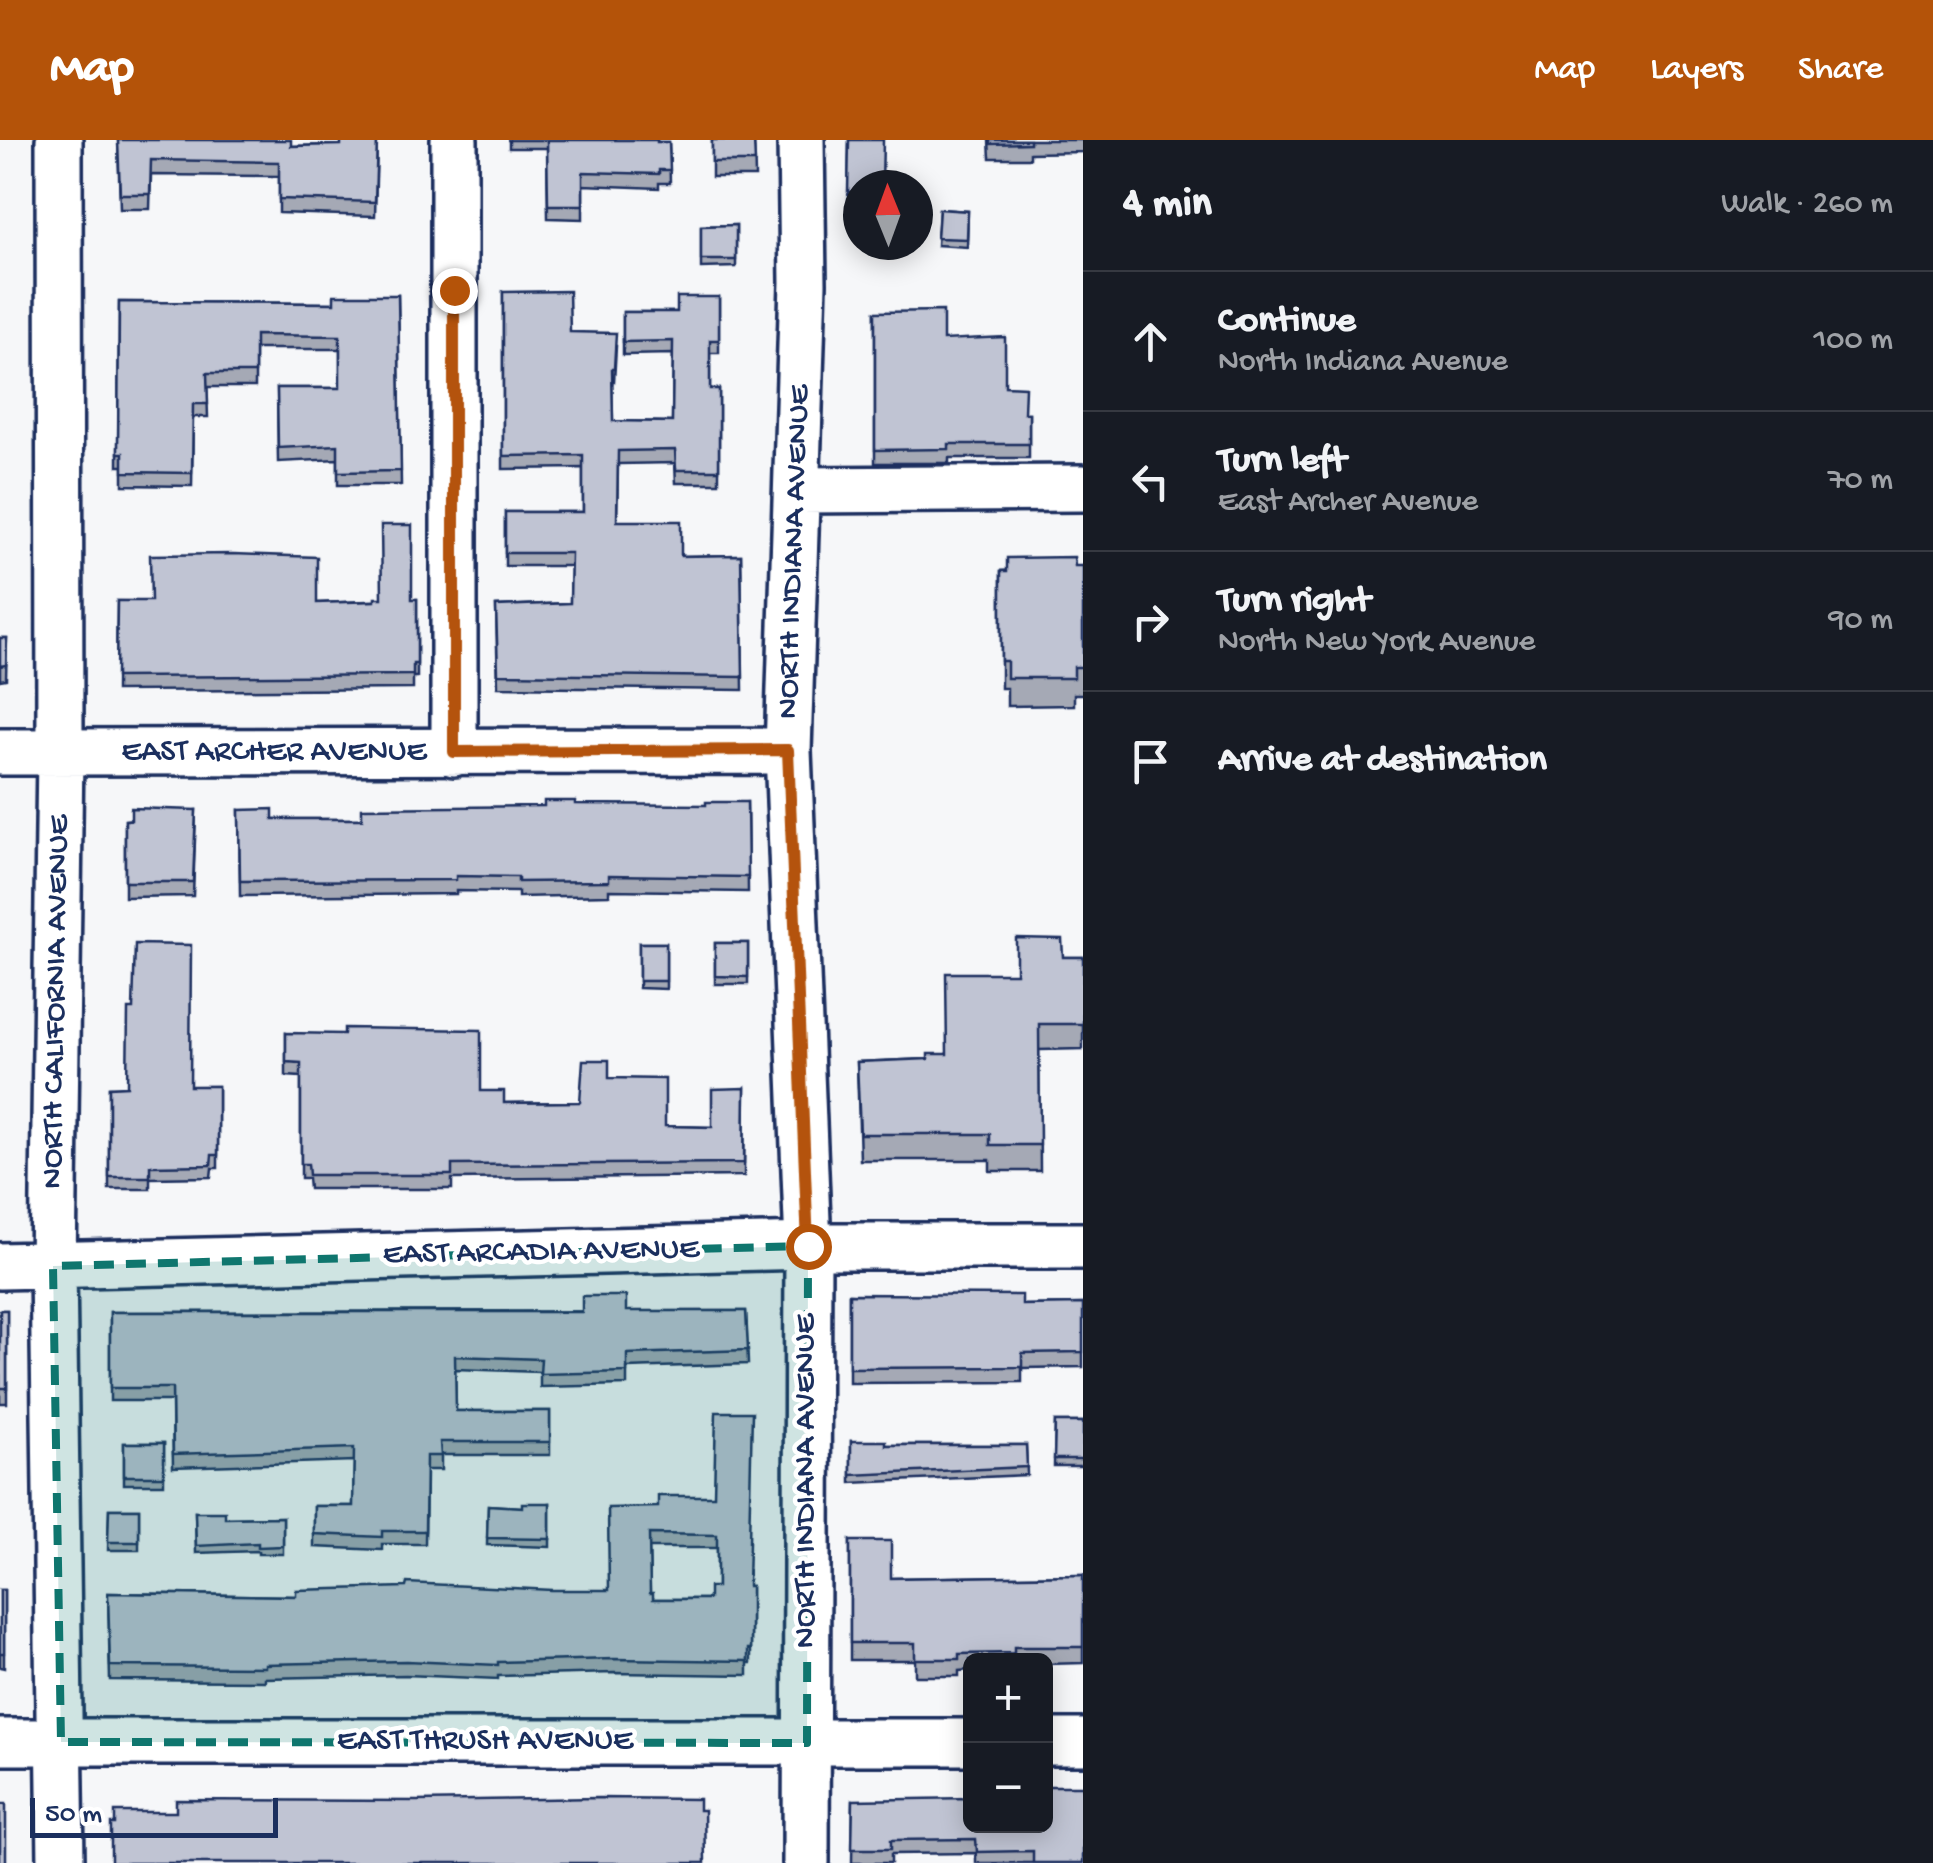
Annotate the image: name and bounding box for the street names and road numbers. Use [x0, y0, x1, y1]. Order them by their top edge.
street label: NORTH INDIANA AVENUE [770, 383, 820, 720]
street label: EAST ARCHER AVENUE [122, 734, 428, 772]
street label: NORTH CALIFORNIA AVENUE [35, 814, 79, 1189]
street label: EAST ARCADIA AVENUE [383, 1231, 701, 1275]
street label: NORTH INDIANA AVENUE [788, 1313, 826, 1648]
street label: EAST THRUSH AVENUE [337, 1723, 634, 1761]

